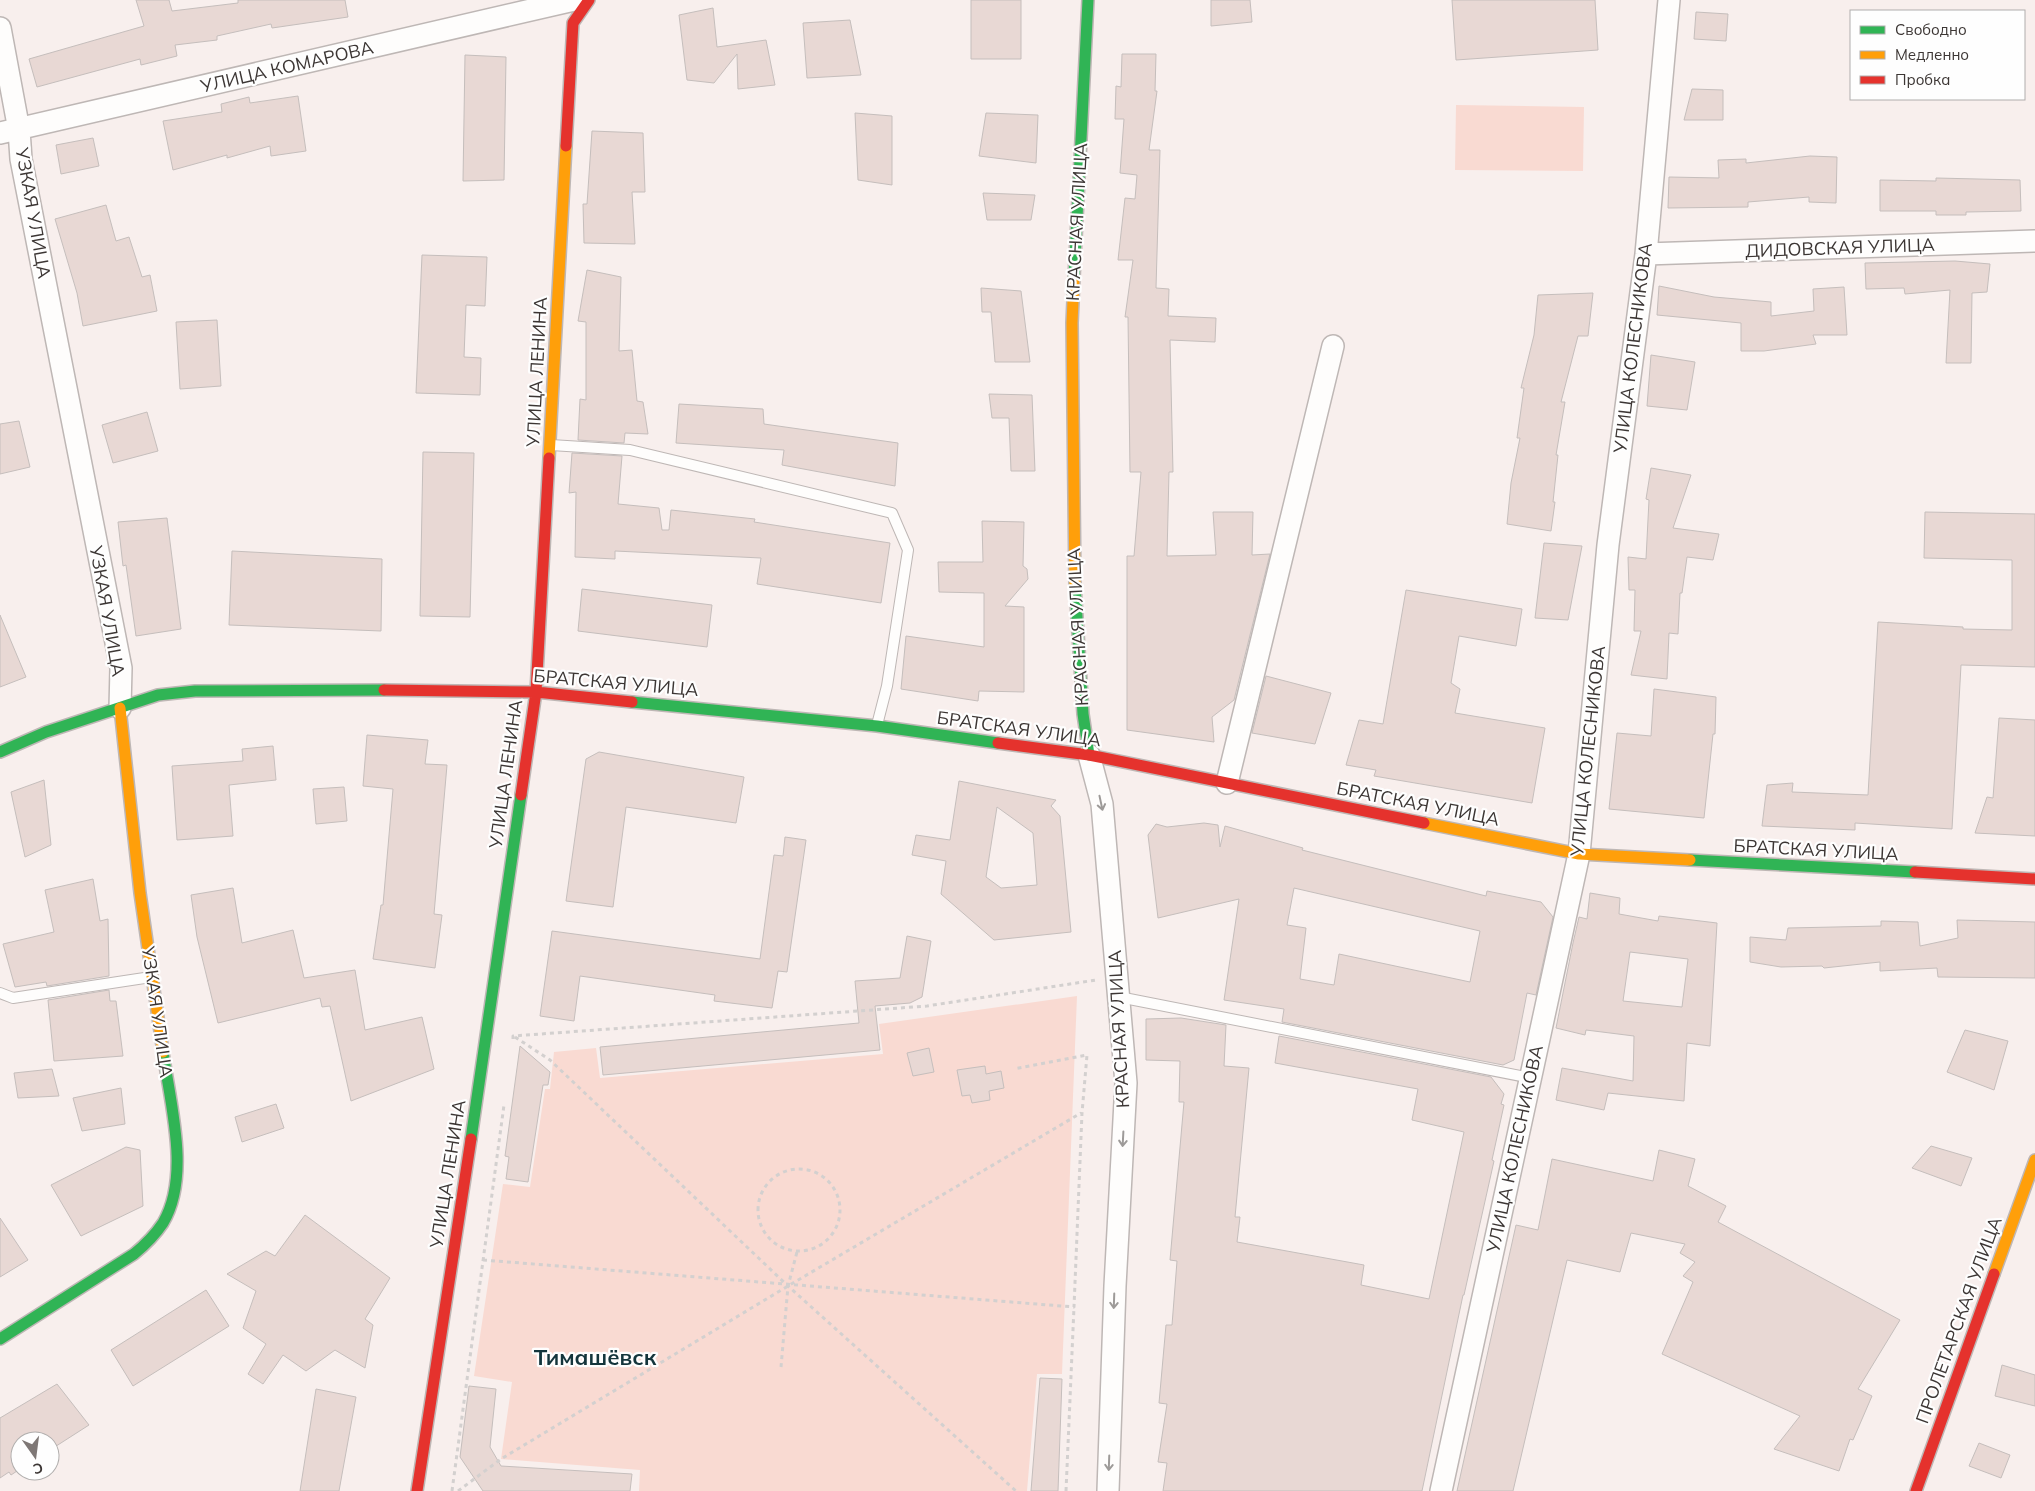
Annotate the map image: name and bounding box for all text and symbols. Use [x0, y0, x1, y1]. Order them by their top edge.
legend [1850, 10, 2025, 100]
text: Свободно [1895, 20, 1967, 39]
street label: УЛИЦА КОМАРОВА [197, 35, 375, 98]
text: Медленно [1895, 45, 1969, 64]
text: Пробка [1895, 70, 1950, 89]
street label: КРАСНАЯ УЛИЦА [1061, 142, 1092, 302]
street label: УЗКАЯ УЛИЦА [11, 145, 56, 280]
street label: ДИДОВСКАЯ УЛИЦА [1745, 233, 1935, 262]
street label: УЛИЦА КОЛЕСНИКОВА [1608, 241, 1657, 455]
street label: УЛИЦА ЛЕНИНА [521, 296, 552, 449]
street label: УЗКАЯ УЛИЦА [85, 543, 130, 678]
street label: КРАСНАЯ УЛИЦА [1062, 547, 1093, 707]
street label: УЛИЦА КОЛЕСНИКОВА [1565, 644, 1610, 858]
street label: БРАТСКАЯ УЛИЦА [533, 664, 699, 701]
street label: УЛИЦА ЛЕНИНА [484, 698, 527, 851]
street label: БРАТСКАЯ УЛИЦА [936, 706, 1103, 751]
street label: БРАТСКАЯ УЛИЦА [1335, 776, 1501, 831]
one-way arrow [1097, 794, 1106, 810]
street label: БРАТСКАЯ УЛИЦА [1733, 834, 1899, 865]
street label: УЗКАЯ УЛИЦА [137, 944, 178, 1079]
street label: КРАСНАЯ УЛИЦА [1103, 949, 1134, 1109]
street label: УЛИЦА КОЛЕСНИКОВА [1481, 1043, 1548, 1256]
street label: УЛИЦА ЛЕНИНА [424, 1098, 471, 1251]
one-way arrow [1118, 1130, 1127, 1146]
street label: ПРОЛЕТАРСКАЯ УЛИЦА [1910, 1213, 2007, 1426]
one-way arrow [1110, 1293, 1119, 1309]
district label: Тимашёвск [534, 1343, 657, 1371]
north arrow [10, 1431, 60, 1481]
one-way arrow [1104, 1455, 1113, 1471]
text: С [31, 1459, 45, 1479]

